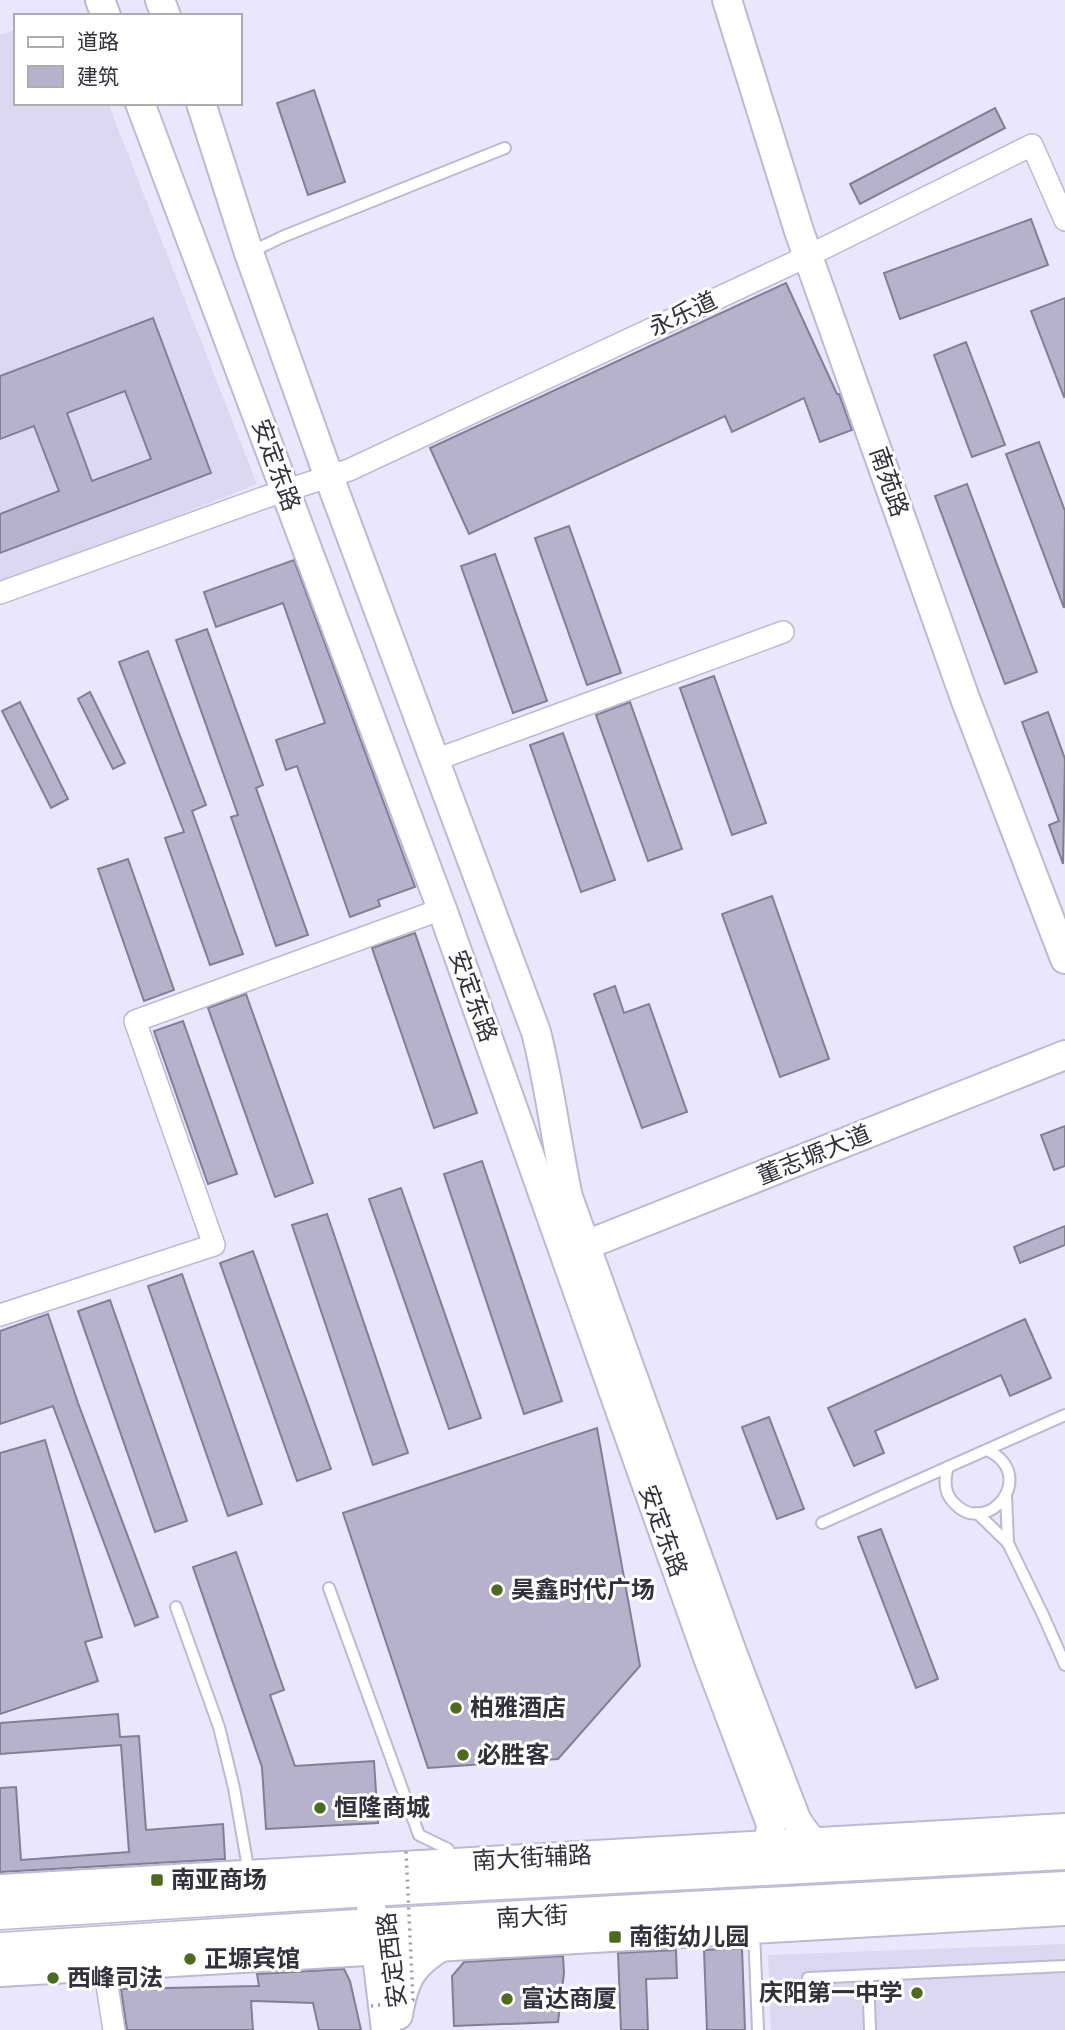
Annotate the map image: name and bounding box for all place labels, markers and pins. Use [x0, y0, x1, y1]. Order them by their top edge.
place label: 昊鑫时代广场 [511, 1576, 655, 1604]
marker: 昊鑫时代广场 [489, 1582, 505, 1598]
place label: 柏雅酒店 [470, 1694, 566, 1722]
marker: 柏雅酒店 [448, 1700, 464, 1716]
place label: 必胜客 [477, 1741, 549, 1769]
marker: 必胜客 [455, 1747, 471, 1763]
place label: 恒隆商城 [334, 1794, 430, 1822]
marker: 恒隆商城 [312, 1800, 328, 1816]
place label: 南亚商场 [171, 1866, 267, 1894]
marker: 南亚商场 [149, 1872, 165, 1888]
place label: 南街幼儿园 [629, 1923, 749, 1951]
marker: 南街幼儿园 [607, 1929, 623, 1945]
place label: 正塬宾馆 [204, 1945, 300, 1973]
marker: 正塬宾馆 [182, 1951, 198, 1967]
place label: 西峰司法 [67, 1964, 163, 1992]
marker: 西峰司法 [45, 1970, 61, 1986]
place label: 庆阳第一中学 [759, 1979, 903, 2007]
place label: 富达商厦 [521, 1985, 617, 2013]
marker: 庆阳第一中学 [909, 1985, 925, 2001]
marker: 富达商厦 [499, 1991, 515, 2007]

